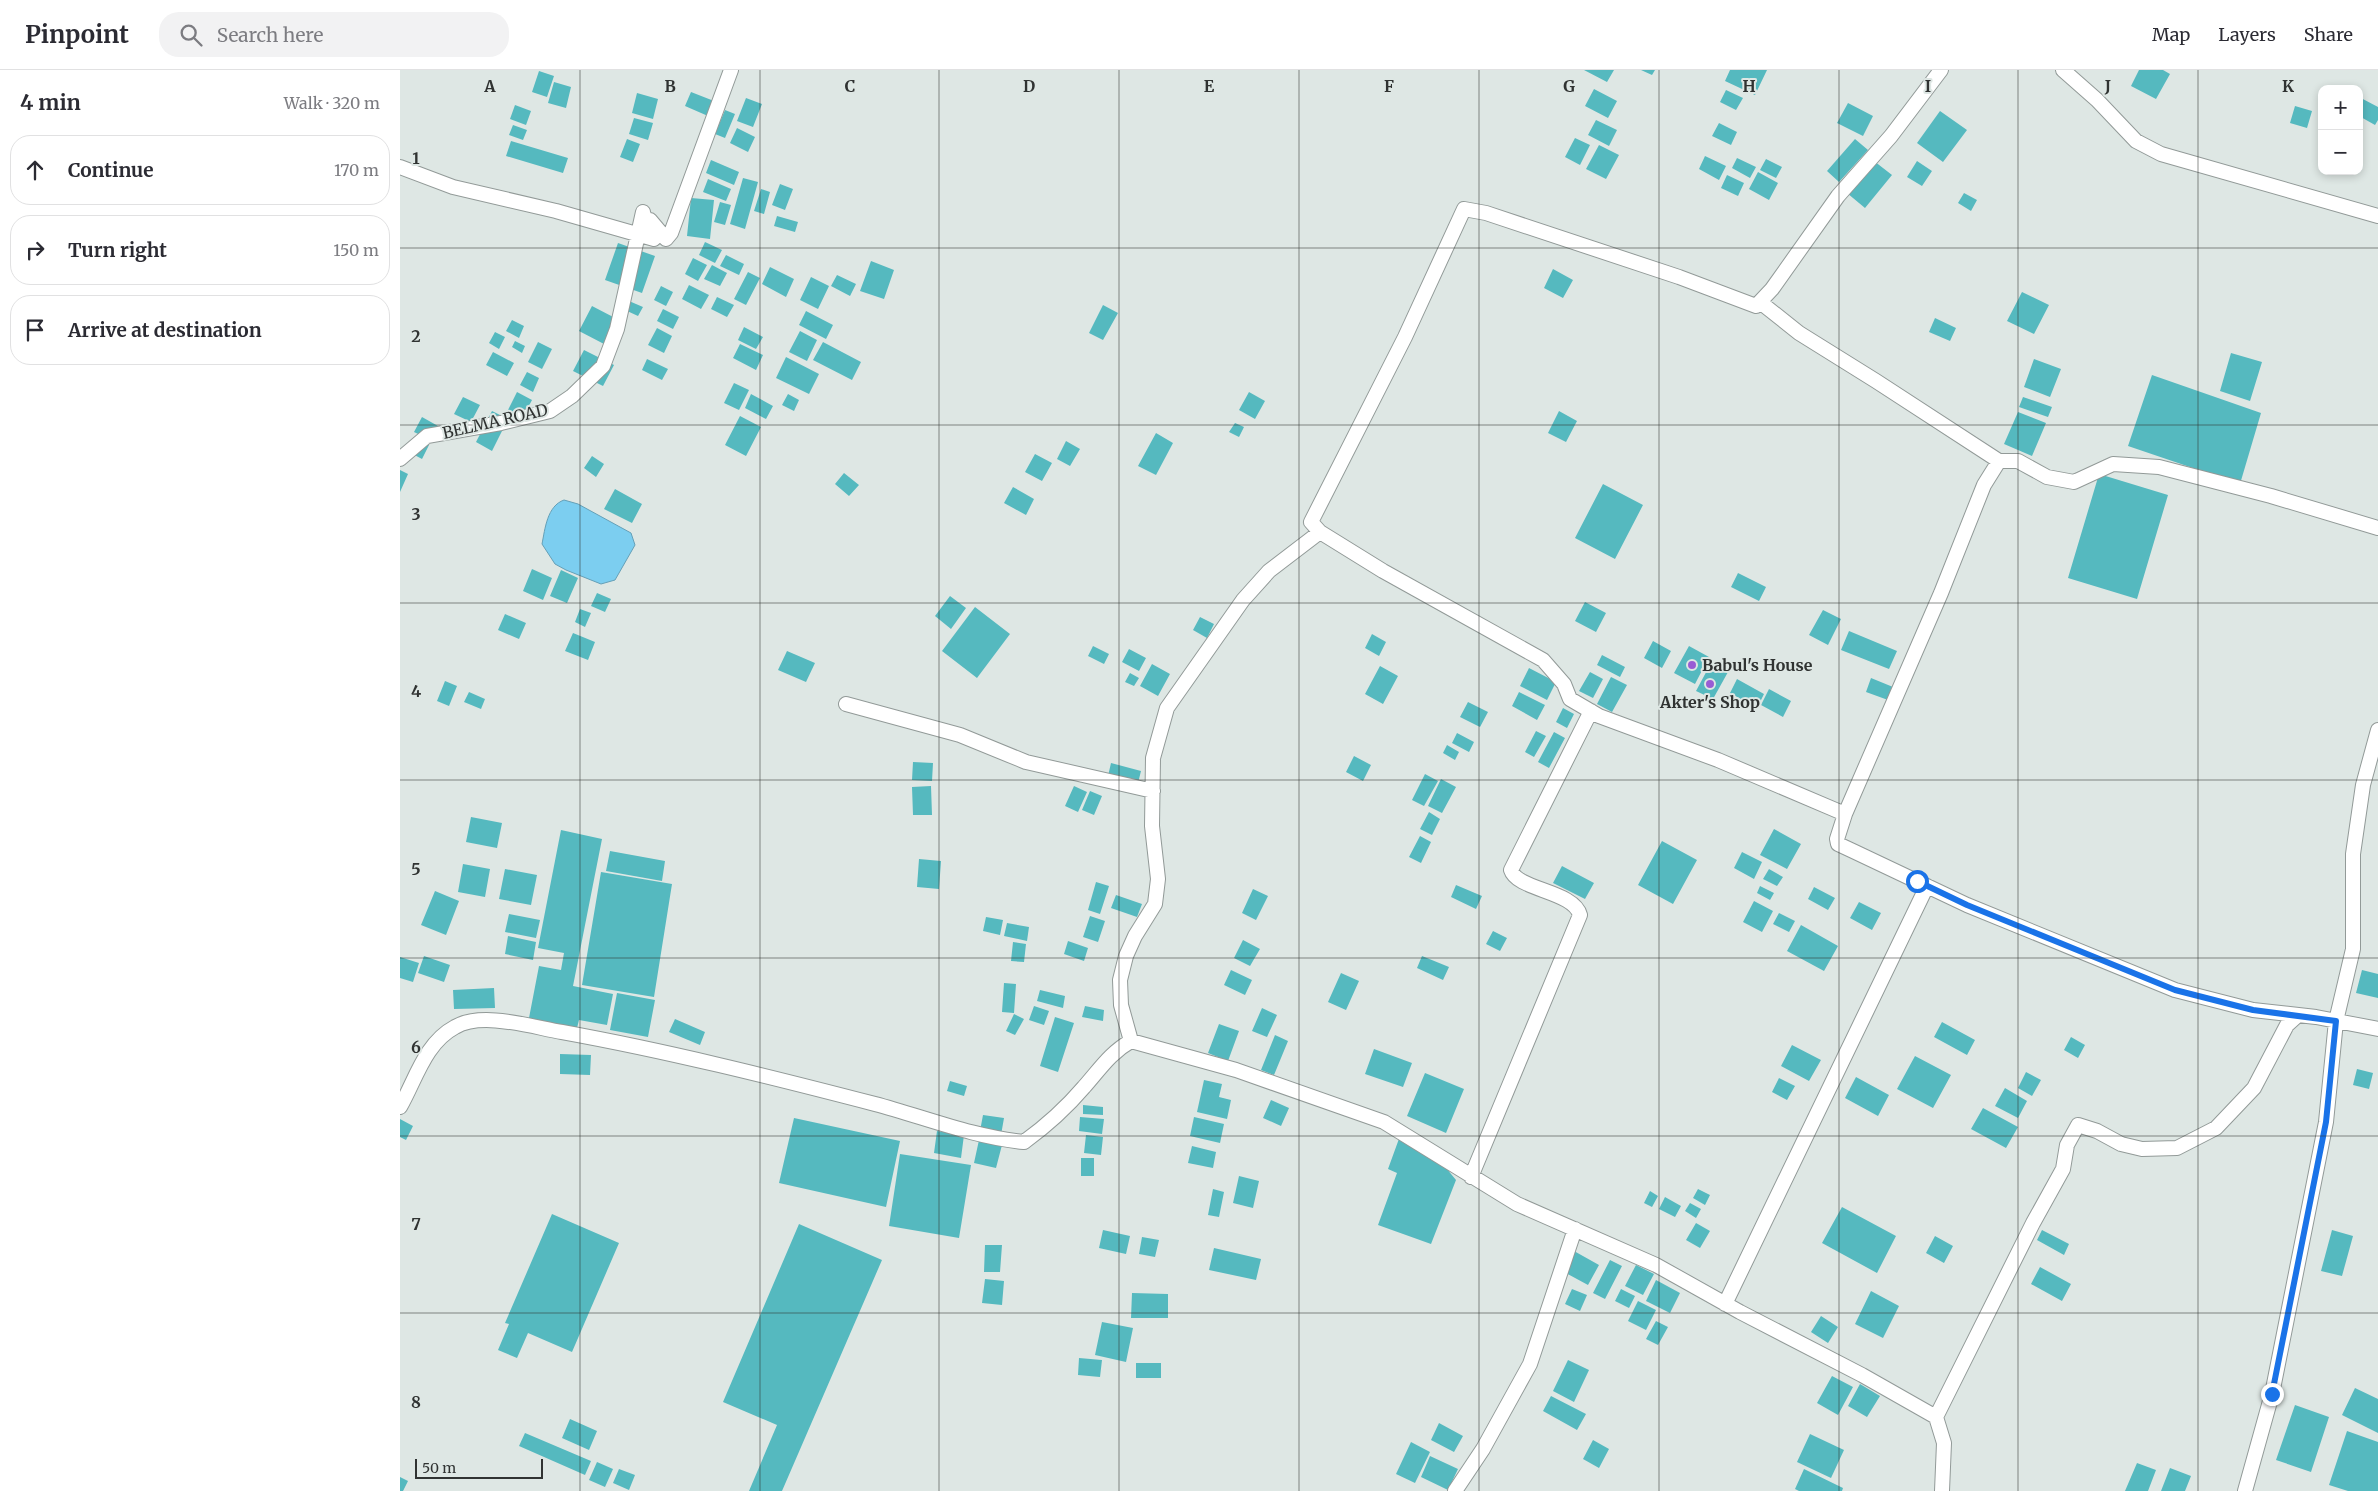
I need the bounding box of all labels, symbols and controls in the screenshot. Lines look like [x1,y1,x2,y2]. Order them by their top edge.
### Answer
search box [159,12,509,57]
text: Pinpoint [25,19,129,50]
icon: search [177,21,205,49]
text: Search here [217,23,323,47]
text: Map [2152,23,2190,46]
text: Layers [2218,23,2276,46]
text: Share [2304,23,2353,46]
text: A [483,76,496,96]
text: B [664,76,676,96]
text: C [845,76,855,96]
text: D [1023,76,1035,96]
text: E [1204,76,1215,96]
text: F [1384,76,1394,96]
text: G [1563,76,1575,96]
text: H [1742,76,1756,96]
text: I [1925,76,1931,96]
text: J [2104,76,2111,96]
text: K [2282,76,2294,96]
map controls [2318,85,2363,175]
button: + [2318,85,2363,130]
text: 4 min [20,89,81,116]
text: Walk · 320 m [284,93,380,113]
button: − [2318,130,2363,175]
text: 1 [412,148,420,168]
icon: ahead [21,156,49,184]
text: Continue [68,158,154,182]
text: 170 m [334,160,379,180]
icon: right [21,236,49,264]
text: Turn right [68,238,167,262]
text: 150 m [333,240,379,260]
icon: arrive [21,316,49,344]
text: Arrive at destination [68,318,262,342]
text: 2 [411,326,421,346]
street label: BELMA ROAD [440,399,550,443]
text: 3 [411,504,421,524]
place label: Babul's House [1702,655,1813,675]
marker: Babul's House [1686,659,1698,671]
marker: Akter's Shop [1704,678,1716,690]
text: 4 [411,681,421,701]
place label: Akter's Shop [1659,692,1760,712]
text: 5 [411,859,421,879]
route start [1906,870,1929,893]
text: 6 [411,1037,421,1057]
text: 7 [411,1214,421,1234]
route end [2261,1383,2284,1406]
text: 8 [411,1392,421,1412]
scale bar [415,1456,542,1479]
text: 50 m [422,1459,456,1477]

